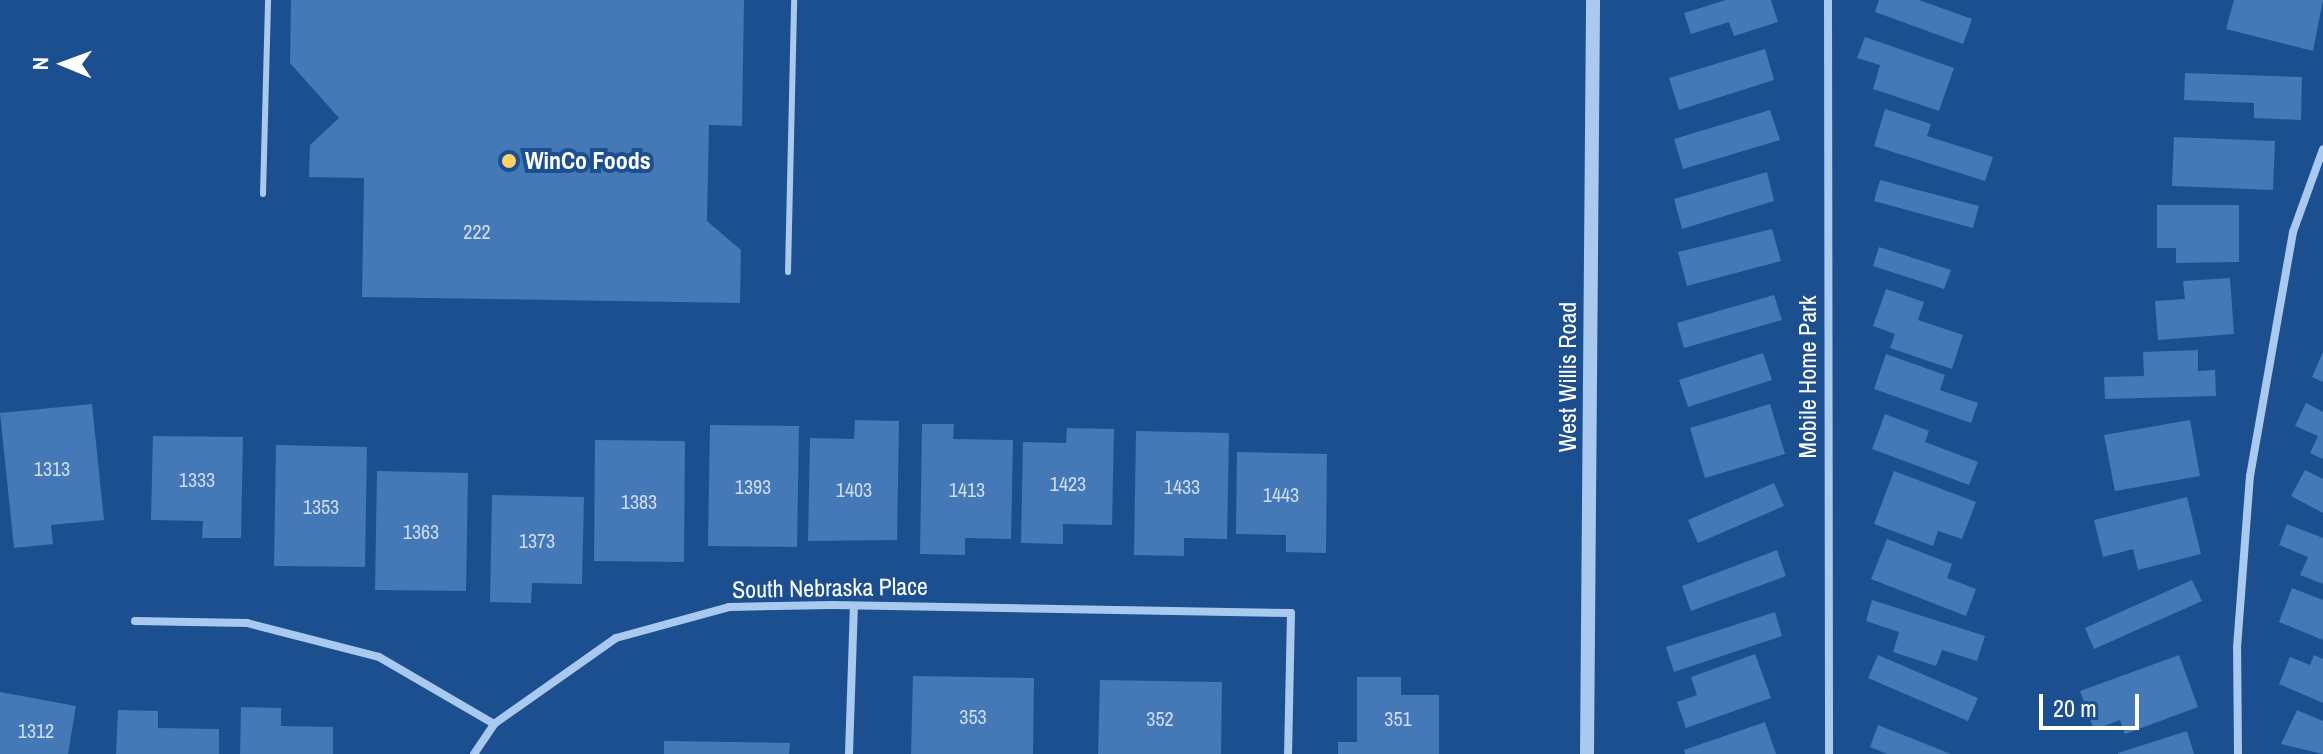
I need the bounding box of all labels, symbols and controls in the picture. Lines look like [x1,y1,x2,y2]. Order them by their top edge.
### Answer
north arrow [24,24,104,104]
text: N [25,57,55,70]
place label: WinCo Foods [525,147,651,175]
marker: WinCo Foods [500,152,518,170]
house number: 222 [463,219,491,243]
street label: Mobile Home Park [1794,296,1822,458]
street label: West Willis Road [1554,302,1582,452]
house number: 1313 [34,456,70,480]
house number: 1333 [179,467,215,491]
house number: 1423 [1050,471,1086,495]
house number: 1393 [735,474,771,498]
house number: 1433 [1164,474,1200,498]
house number: 1403 [836,477,872,501]
house number: 1413 [949,477,985,501]
house number: 1443 [1263,482,1299,506]
house number: 1383 [621,489,657,513]
house number: 1353 [303,494,339,518]
house number: 1363 [403,519,439,543]
house number: 1373 [519,528,555,552]
street label: South Nebraska Place [732,572,928,604]
scale bar [2043,678,2143,728]
text: 20 m [2053,692,2097,724]
house number: 353 [959,704,987,728]
house number: 352 [1146,706,1174,730]
house number: 351 [1384,706,1412,730]
house number: 1312 [18,718,54,742]

